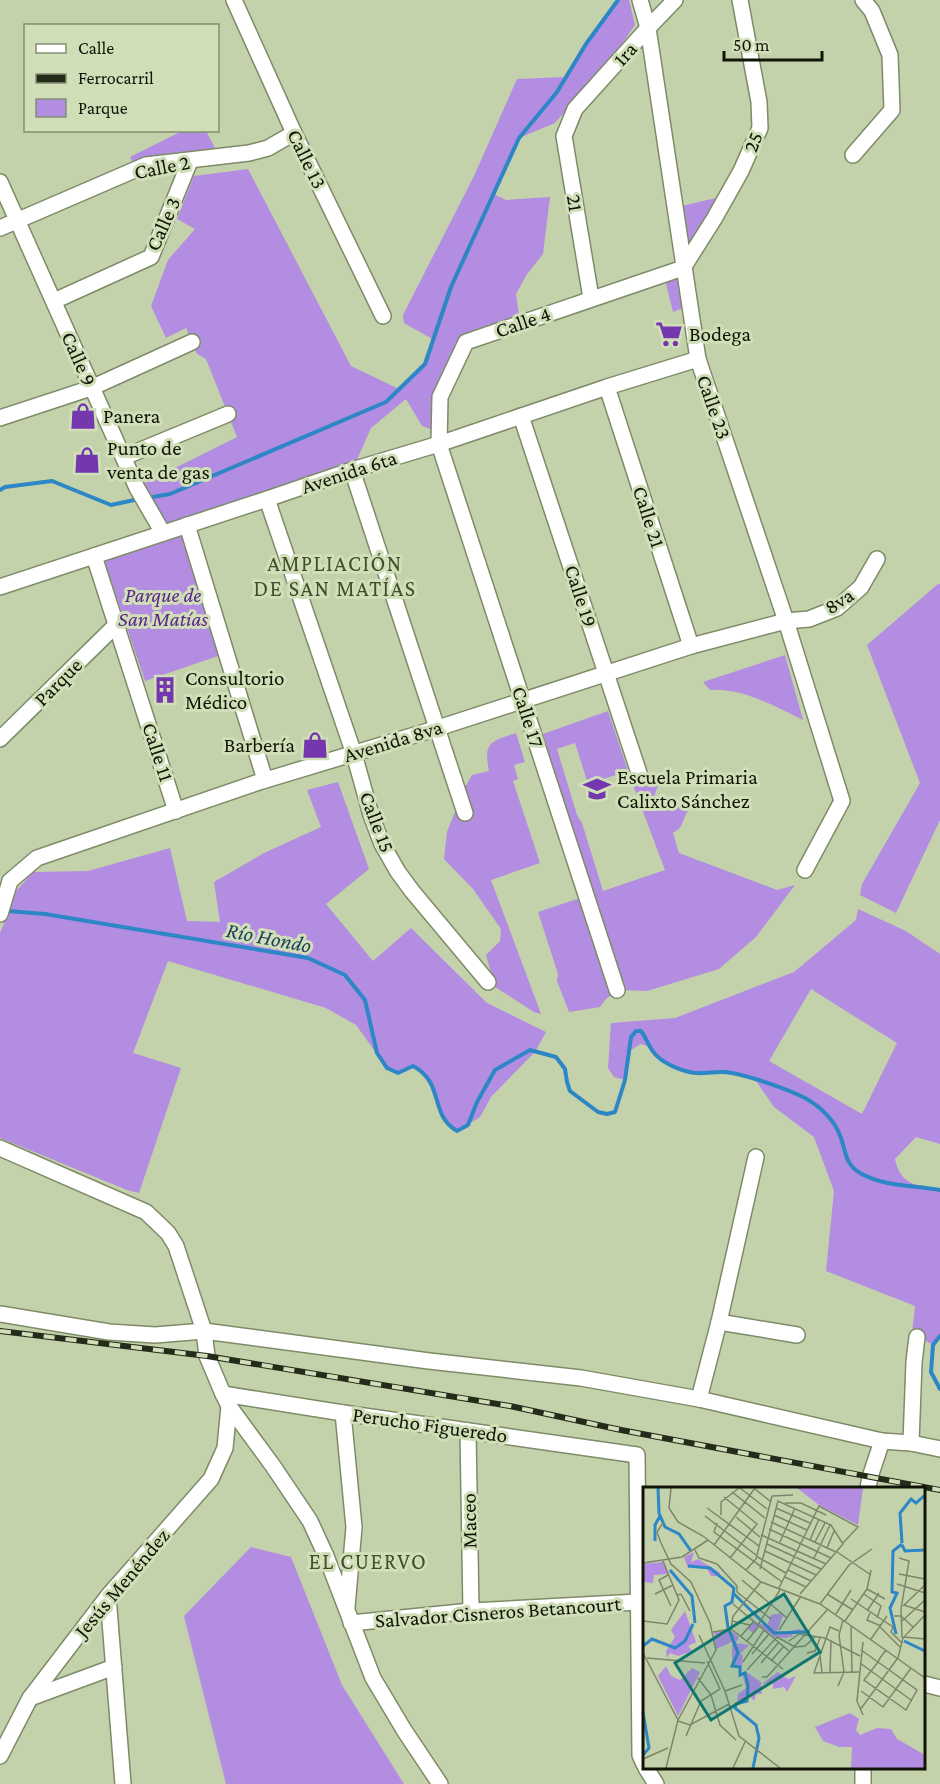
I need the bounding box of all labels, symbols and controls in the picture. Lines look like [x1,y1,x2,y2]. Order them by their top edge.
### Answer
legend [24,24,219,132]
scale bar [724,24,822,62]
text: 50 m [733,35,770,55]
street label: 1ra [608,37,642,71]
text: Calle [78,38,114,58]
text: Ferrocarril [78,68,154,88]
text: Parque [78,98,128,118]
street label: Calle 13 [282,125,332,193]
street label: 25 [738,128,768,156]
street label: Calle 2 [132,150,192,184]
street label: Calle 3 [141,193,185,255]
street label: 21 [562,193,588,213]
street label: Calle 4 [492,301,554,343]
supermarket icon: Bodega [654,319,684,349]
place label: Bodega [689,322,751,346]
street label: Calle 9 [56,328,102,390]
street label: Calle 23 [692,372,736,442]
shop icon: Panera [68,401,98,431]
place label: Panera [103,404,161,428]
place label: Punto de venta de gas [106,436,210,484]
shop icon: Punto de venta de gas [72,445,102,475]
street label: Avenida 6ta [298,445,400,499]
street label: Calle 21 [628,483,670,551]
district label: AMPLIACIÓN DE SAN MATÍAS [254,551,416,601]
street label: Calle 19 [560,562,602,630]
park label: Parque de San Matías [118,583,208,631]
street label: 8va [820,583,858,619]
street label: Parque [29,653,87,711]
place label: Consultorio Médico [185,666,284,714]
building icon: Consultorio Médico [150,675,180,705]
street label: Calle 17 [507,683,549,751]
street label: Avenida 8va [341,715,446,767]
street label: Calle 11 [137,720,179,784]
shop icon: Barbería [300,730,330,760]
place label: Barbería [224,733,295,757]
place label: Escuela Primaria Calixto Sánchez [617,765,758,813]
school or university icon: Escuela Primaria Calixto Sánchez [582,774,612,804]
street label: Calle 15 [354,788,400,856]
water label: Río Hondo [224,917,314,958]
street label: Perucho Figueredo [351,1402,509,1448]
inset map [643,1487,925,1769]
street label: Maceo [457,1493,481,1549]
street label: Jesús Menéndez [68,1524,175,1644]
district label: EL CUERVO [309,1549,427,1574]
street label: Salvador Cisneros Betancourt [374,1591,623,1633]

